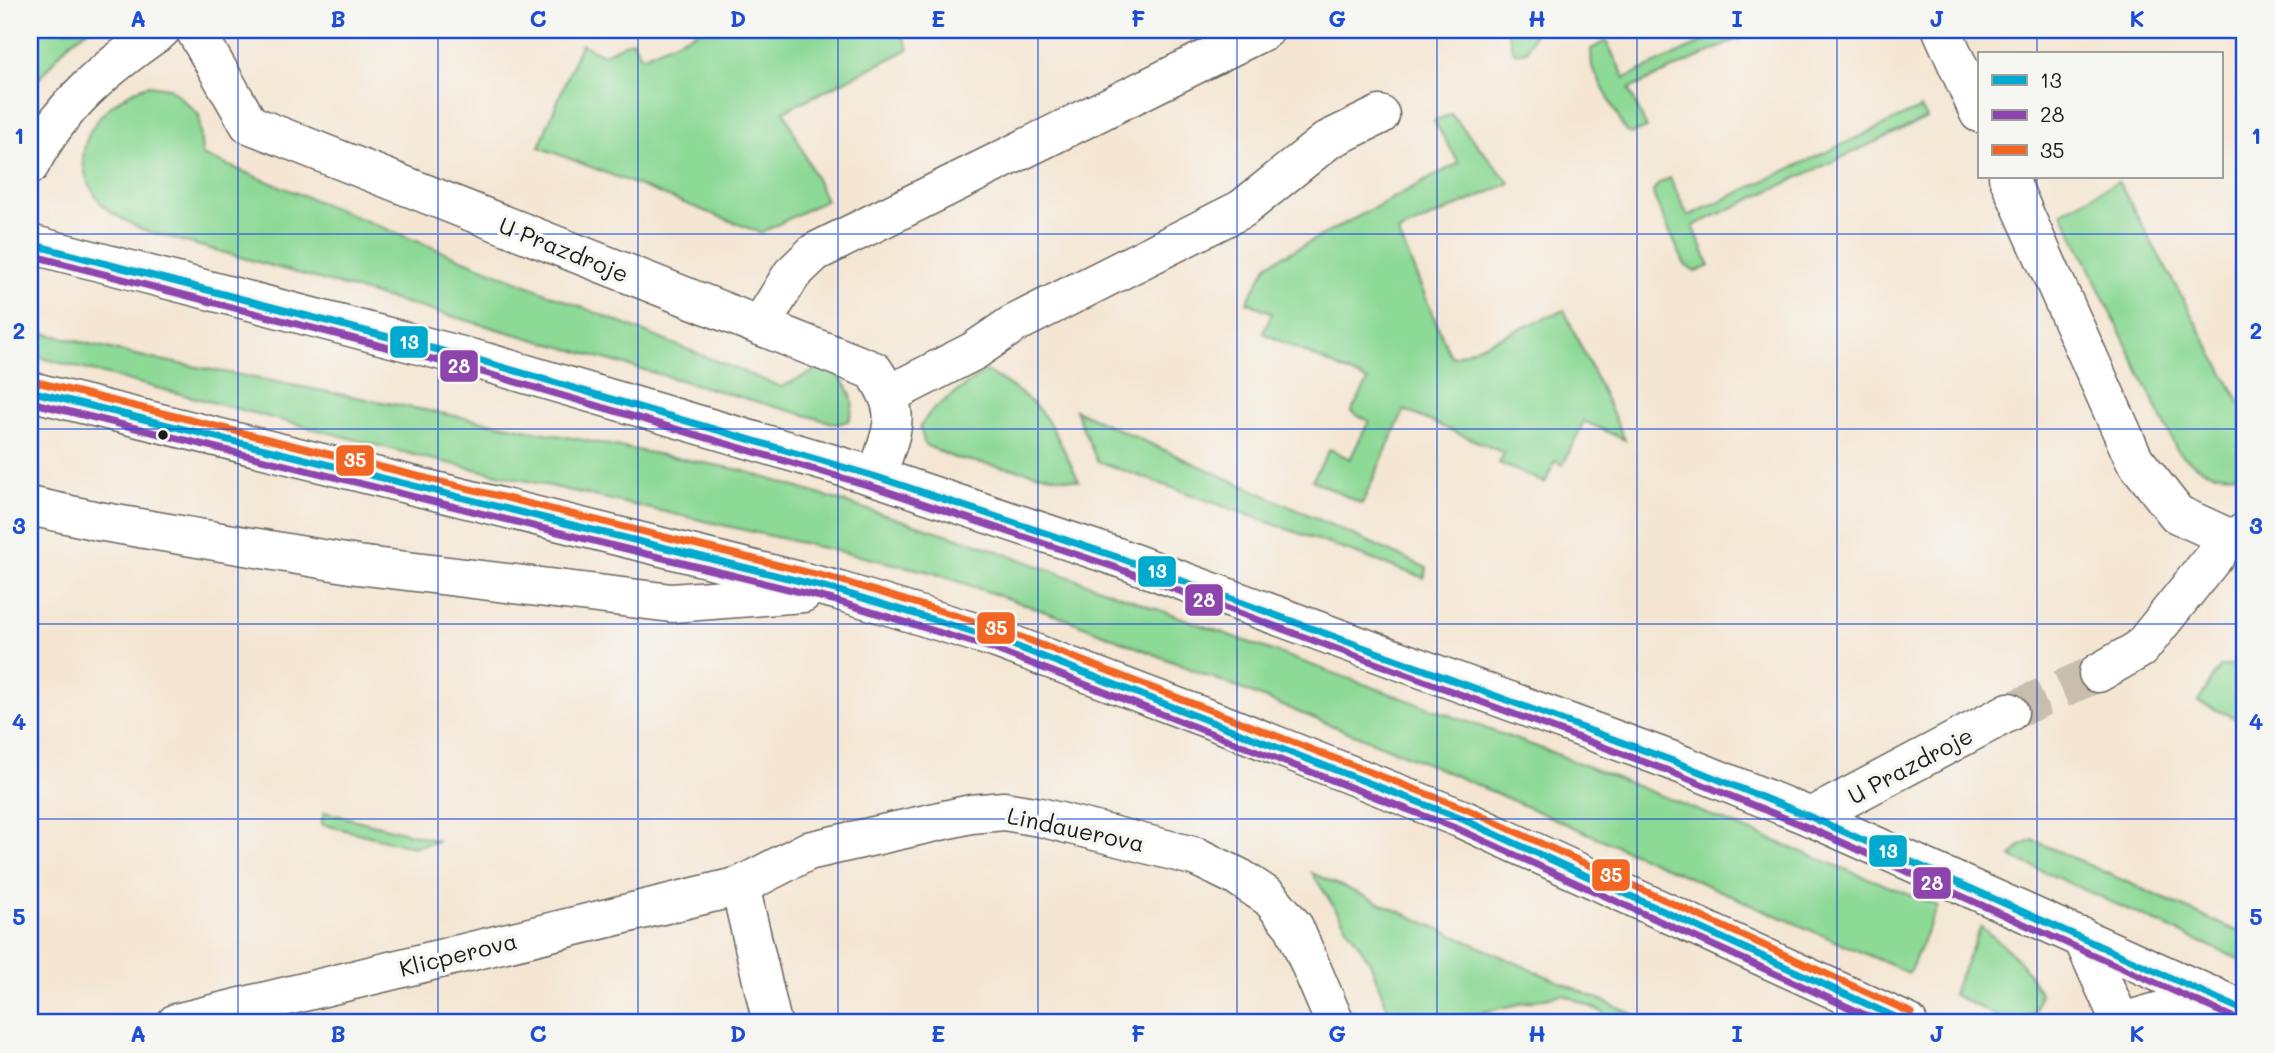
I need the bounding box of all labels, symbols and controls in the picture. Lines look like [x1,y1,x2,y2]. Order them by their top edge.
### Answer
text: A [130,3,146,33]
text: B [330,3,346,33]
text: C [529,3,547,33]
text: D [730,3,746,33]
text: E [931,3,945,33]
text: F [1131,3,1145,33]
text: G [1328,3,1346,33]
text: H [1528,3,1546,33]
text: I [1731,3,1743,33]
text: J [1929,3,1945,33]
text: K [2129,3,2145,33]
legend [1978,52,2222,178]
text: 13 [2040,66,2062,93]
text: 28 [2040,100,2064,127]
text: 1 [14,120,24,150]
text: 1 [2251,120,2261,150]
text: 35 [2040,136,2065,163]
street label: U Prazdroje [495,209,633,289]
text: 2 [13,315,25,345]
text: 2 [2250,315,2262,345]
line badge: 13 [389,325,429,359]
text: 13 [399,329,419,354]
line badge: 28 [439,349,479,383]
text: 28 [448,353,470,378]
unlabelled marker [156,428,170,442]
line badge: 35 [335,444,375,477]
text: 35 [344,447,366,472]
text: 3 [12,510,26,540]
text: 3 [2249,510,2263,540]
line badge: 13 [1137,555,1177,588]
text: 13 [1147,558,1167,583]
line badge: 28 [1184,583,1224,617]
text: 28 [1193,587,1215,612]
line badge: 35 [976,611,1016,645]
text: 35 [985,615,1007,640]
text: 4 [12,706,26,736]
text: 4 [2249,706,2263,736]
street label: U Prazdroje [1842,720,1978,810]
street label: Lindauerova [1005,800,1147,858]
line badge: 13 [1868,834,1908,868]
text: 13 [1878,838,1898,863]
line badge: 35 [1591,858,1631,892]
text: 35 [1600,862,1622,887]
line badge: 28 [1912,866,1952,900]
text: 28 [1921,870,1943,895]
text: 5 [12,901,26,931]
text: 5 [2249,901,2263,931]
street label: Klicperova [396,925,520,983]
text: A [130,1018,146,1048]
text: B [330,1018,346,1048]
text: C [529,1018,547,1048]
text: D [730,1018,746,1048]
text: E [931,1018,945,1048]
text: F [1131,1018,1145,1048]
text: G [1328,1018,1346,1048]
text: H [1528,1018,1546,1048]
text: I [1731,1018,1743,1048]
text: J [1929,1018,1945,1048]
text: K [2129,1018,2145,1048]

